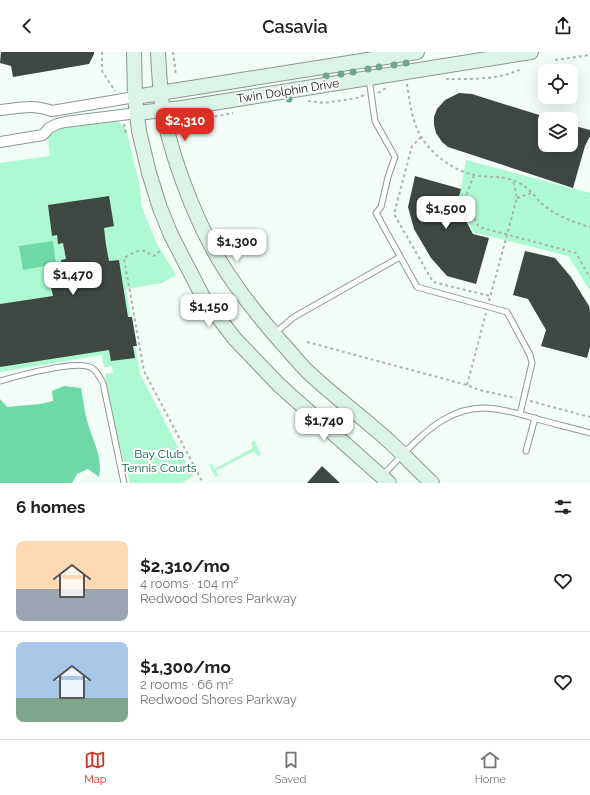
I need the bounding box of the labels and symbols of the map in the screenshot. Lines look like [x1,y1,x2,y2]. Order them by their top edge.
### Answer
street label: Twin Dolphin Drive [236,76,340,106]
pin: $2,310 [152,108,218,142]
pin: $1,500 [413,196,479,230]
pin: $1,300 [204,229,270,263]
pin: $1,470 [40,262,106,296]
pin: $1,150 [176,294,242,328]
pin: $1,740 [291,408,357,442]
park label: Bay Club Tennis Courts [121,447,197,475]

